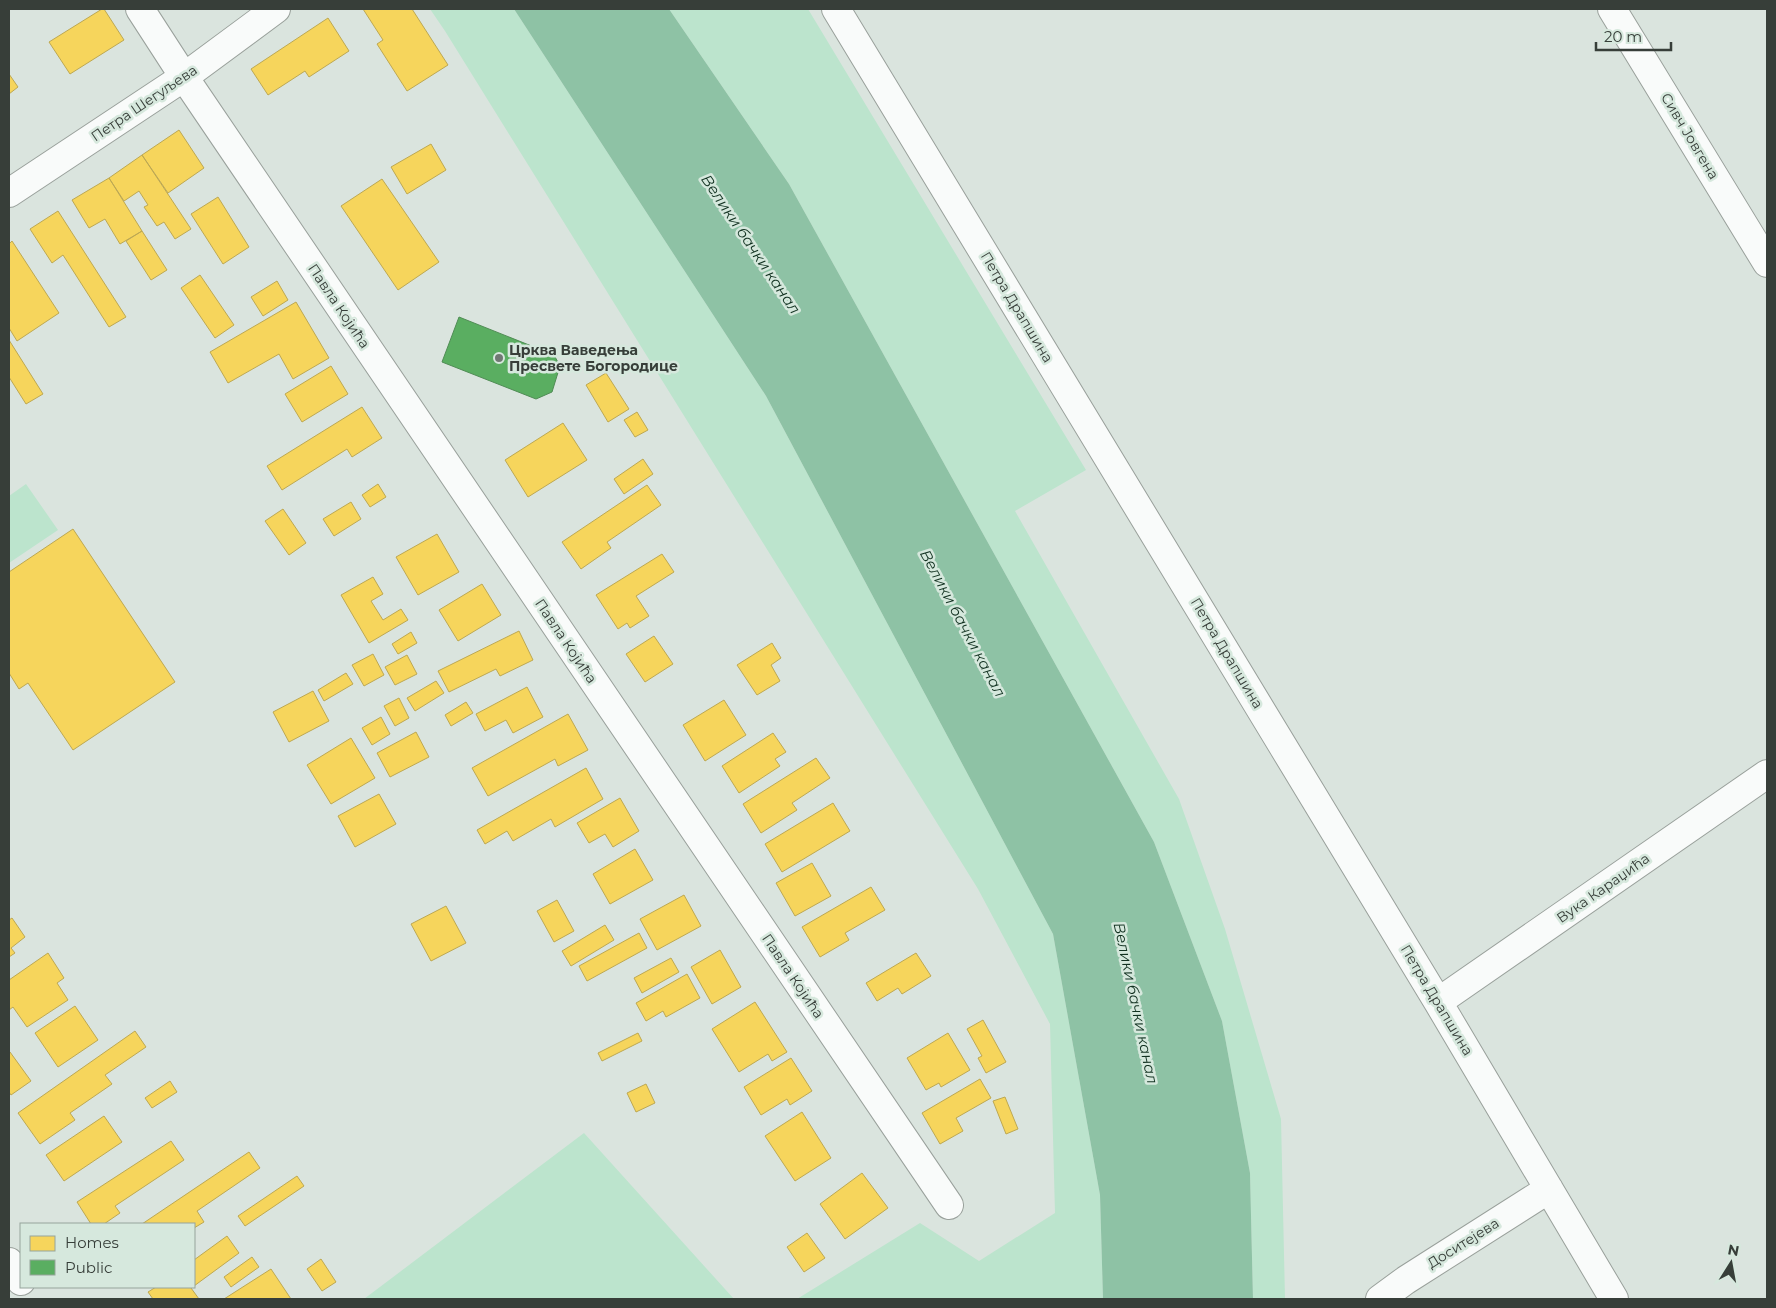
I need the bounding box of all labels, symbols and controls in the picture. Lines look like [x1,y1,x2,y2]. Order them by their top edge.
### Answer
scale bar [1596,20,1671,52]
text: 20 m [1604,27,1642,46]
street label: Петра Шегуљева [87,61,201,145]
street label: Сивч Јовгена [1657,90,1723,182]
water label: Велики бачки канал [697,171,805,317]
street label: Петра Драпшина [977,248,1057,366]
street label: Павла Којића [304,260,374,352]
place label: Црква Ваведења Пресвете Богородице [509,341,678,375]
marker: Црква Ваведења Пресвете Богородице [493,352,505,364]
water label: Велики бачки канал [916,546,1010,700]
street label: Петра Драпшина [1187,594,1267,712]
street label: Павла Којића [531,595,601,687]
street label: Вука Караџића [1553,849,1653,927]
water label: Велики бачки канал [1110,921,1162,1085]
street label: Павла Којића [758,930,828,1022]
street label: Петра Драпшина [1397,941,1477,1059]
street label: Доситејева [1424,1214,1502,1272]
legend [20,1223,195,1288]
text: Homes [65,1233,119,1252]
north arrow [1706,1238,1756,1288]
text: N [1726,1240,1741,1260]
text: Public [65,1258,113,1277]

